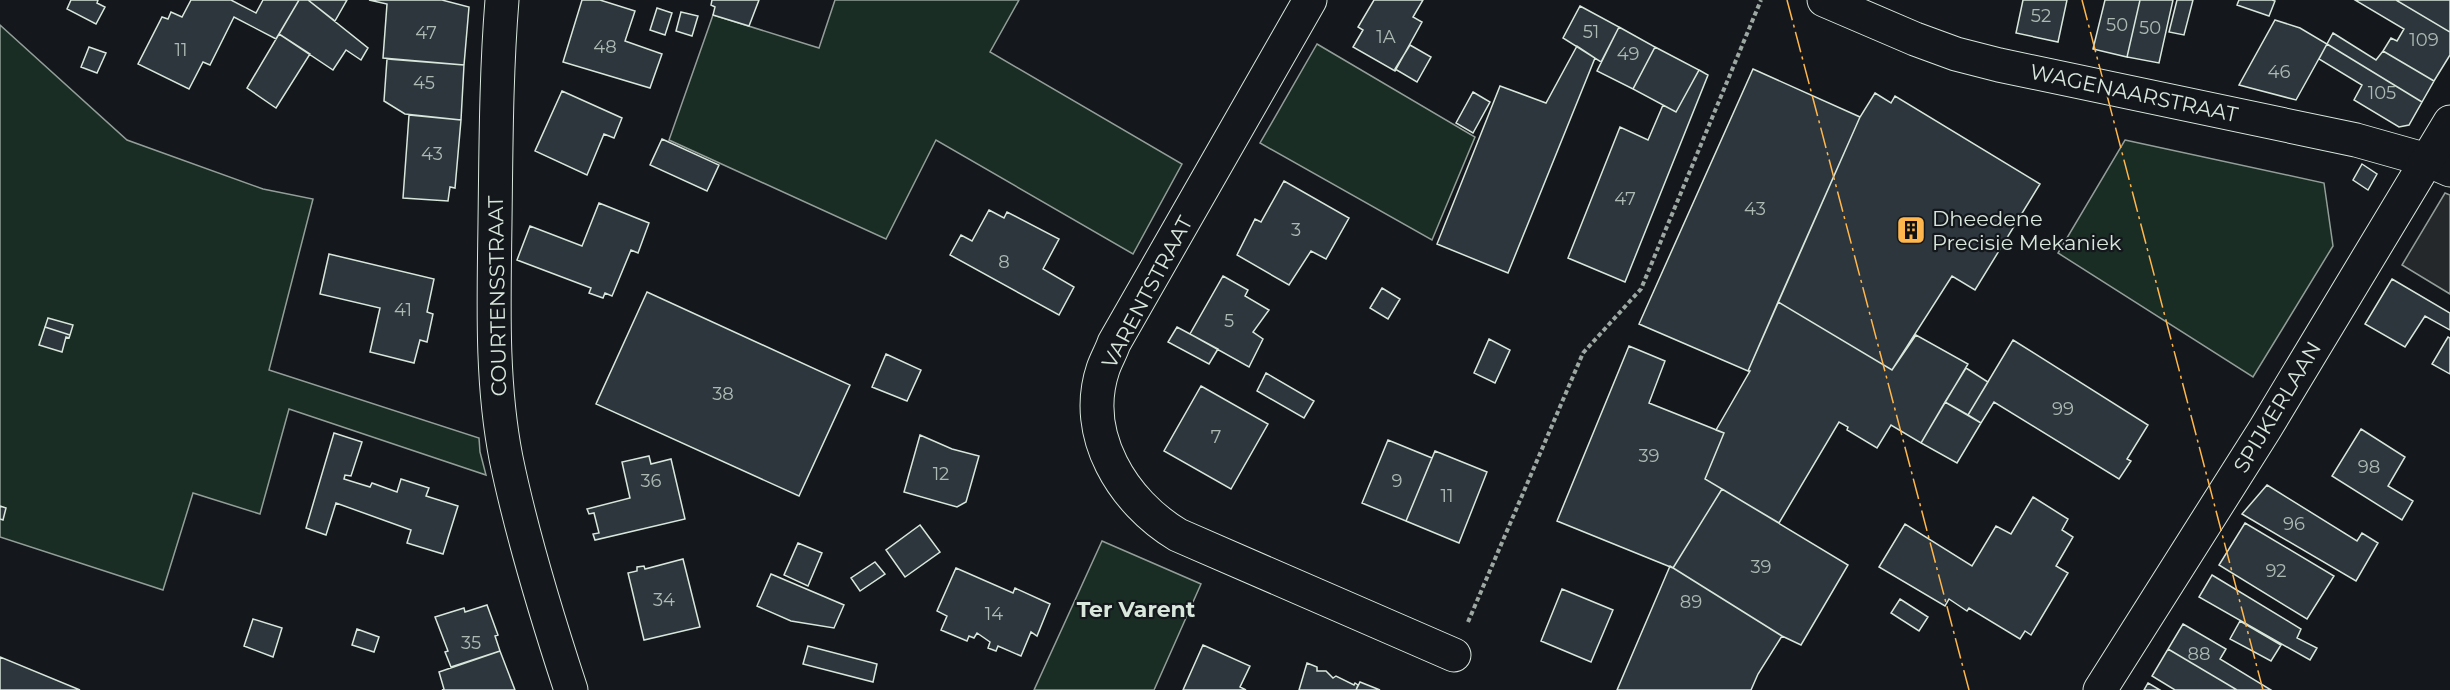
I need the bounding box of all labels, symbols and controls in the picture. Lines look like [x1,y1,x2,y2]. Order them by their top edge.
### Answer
house number: 52 [2031,5,2051,27]
house number: 50 [2106,14,2128,36]
house number: 50 [2139,17,2161,39]
house number: 51 [1583,21,1599,43]
house number: 47 [415,22,437,44]
house number: 1A [1376,26,1396,48]
house number: 109 [2409,29,2439,51]
house number: 48 [593,36,617,58]
house number: 11 [175,39,188,61]
house number: 49 [1617,43,1639,65]
street label: WAGENAARSTRAAT [2028,59,2240,127]
house number: 46 [2268,61,2290,83]
house number: 45 [413,72,435,94]
house number: 105 [2368,82,2396,104]
house number: 43 [421,143,443,165]
house number: 47 [1614,188,1636,210]
street label: COURTENSSTRAAT [483,195,511,397]
house number: 43 [1744,198,1766,220]
place label: Dheedene Precisie Mekaniek [1932,206,2122,255]
street label: VARENTSTRAAT [1096,212,1198,372]
building icon: Dheedene Precisie Mekaniek [1895,214,1927,246]
house number: 3 [1291,219,1301,241]
house number: 8 [998,251,1010,273]
house number: 41 [394,299,412,321]
house number: 5 [1224,310,1234,332]
street label: SPIJKERLAAN [2228,337,2326,477]
house number: 38 [712,383,734,405]
house number: 99 [2052,398,2074,420]
house number: 7 [1211,426,1221,448]
house number: 39 [1638,445,1660,467]
house number: 98 [2358,456,2380,478]
house number: 12 [933,463,949,485]
house number: 36 [640,470,662,492]
house number: 9 [1392,470,1403,492]
house number: 11 [1441,485,1454,507]
house number: 96 [2283,513,2305,535]
house number: 39 [1750,556,1772,578]
house number: 92 [2265,560,2287,582]
house number: 34 [653,589,675,611]
house number: 89 [1680,591,1702,613]
district label: Ter Varent [1077,596,1196,623]
house number: 14 [985,603,1003,625]
house number: 35 [461,632,481,654]
house number: 88 [2188,643,2210,665]

